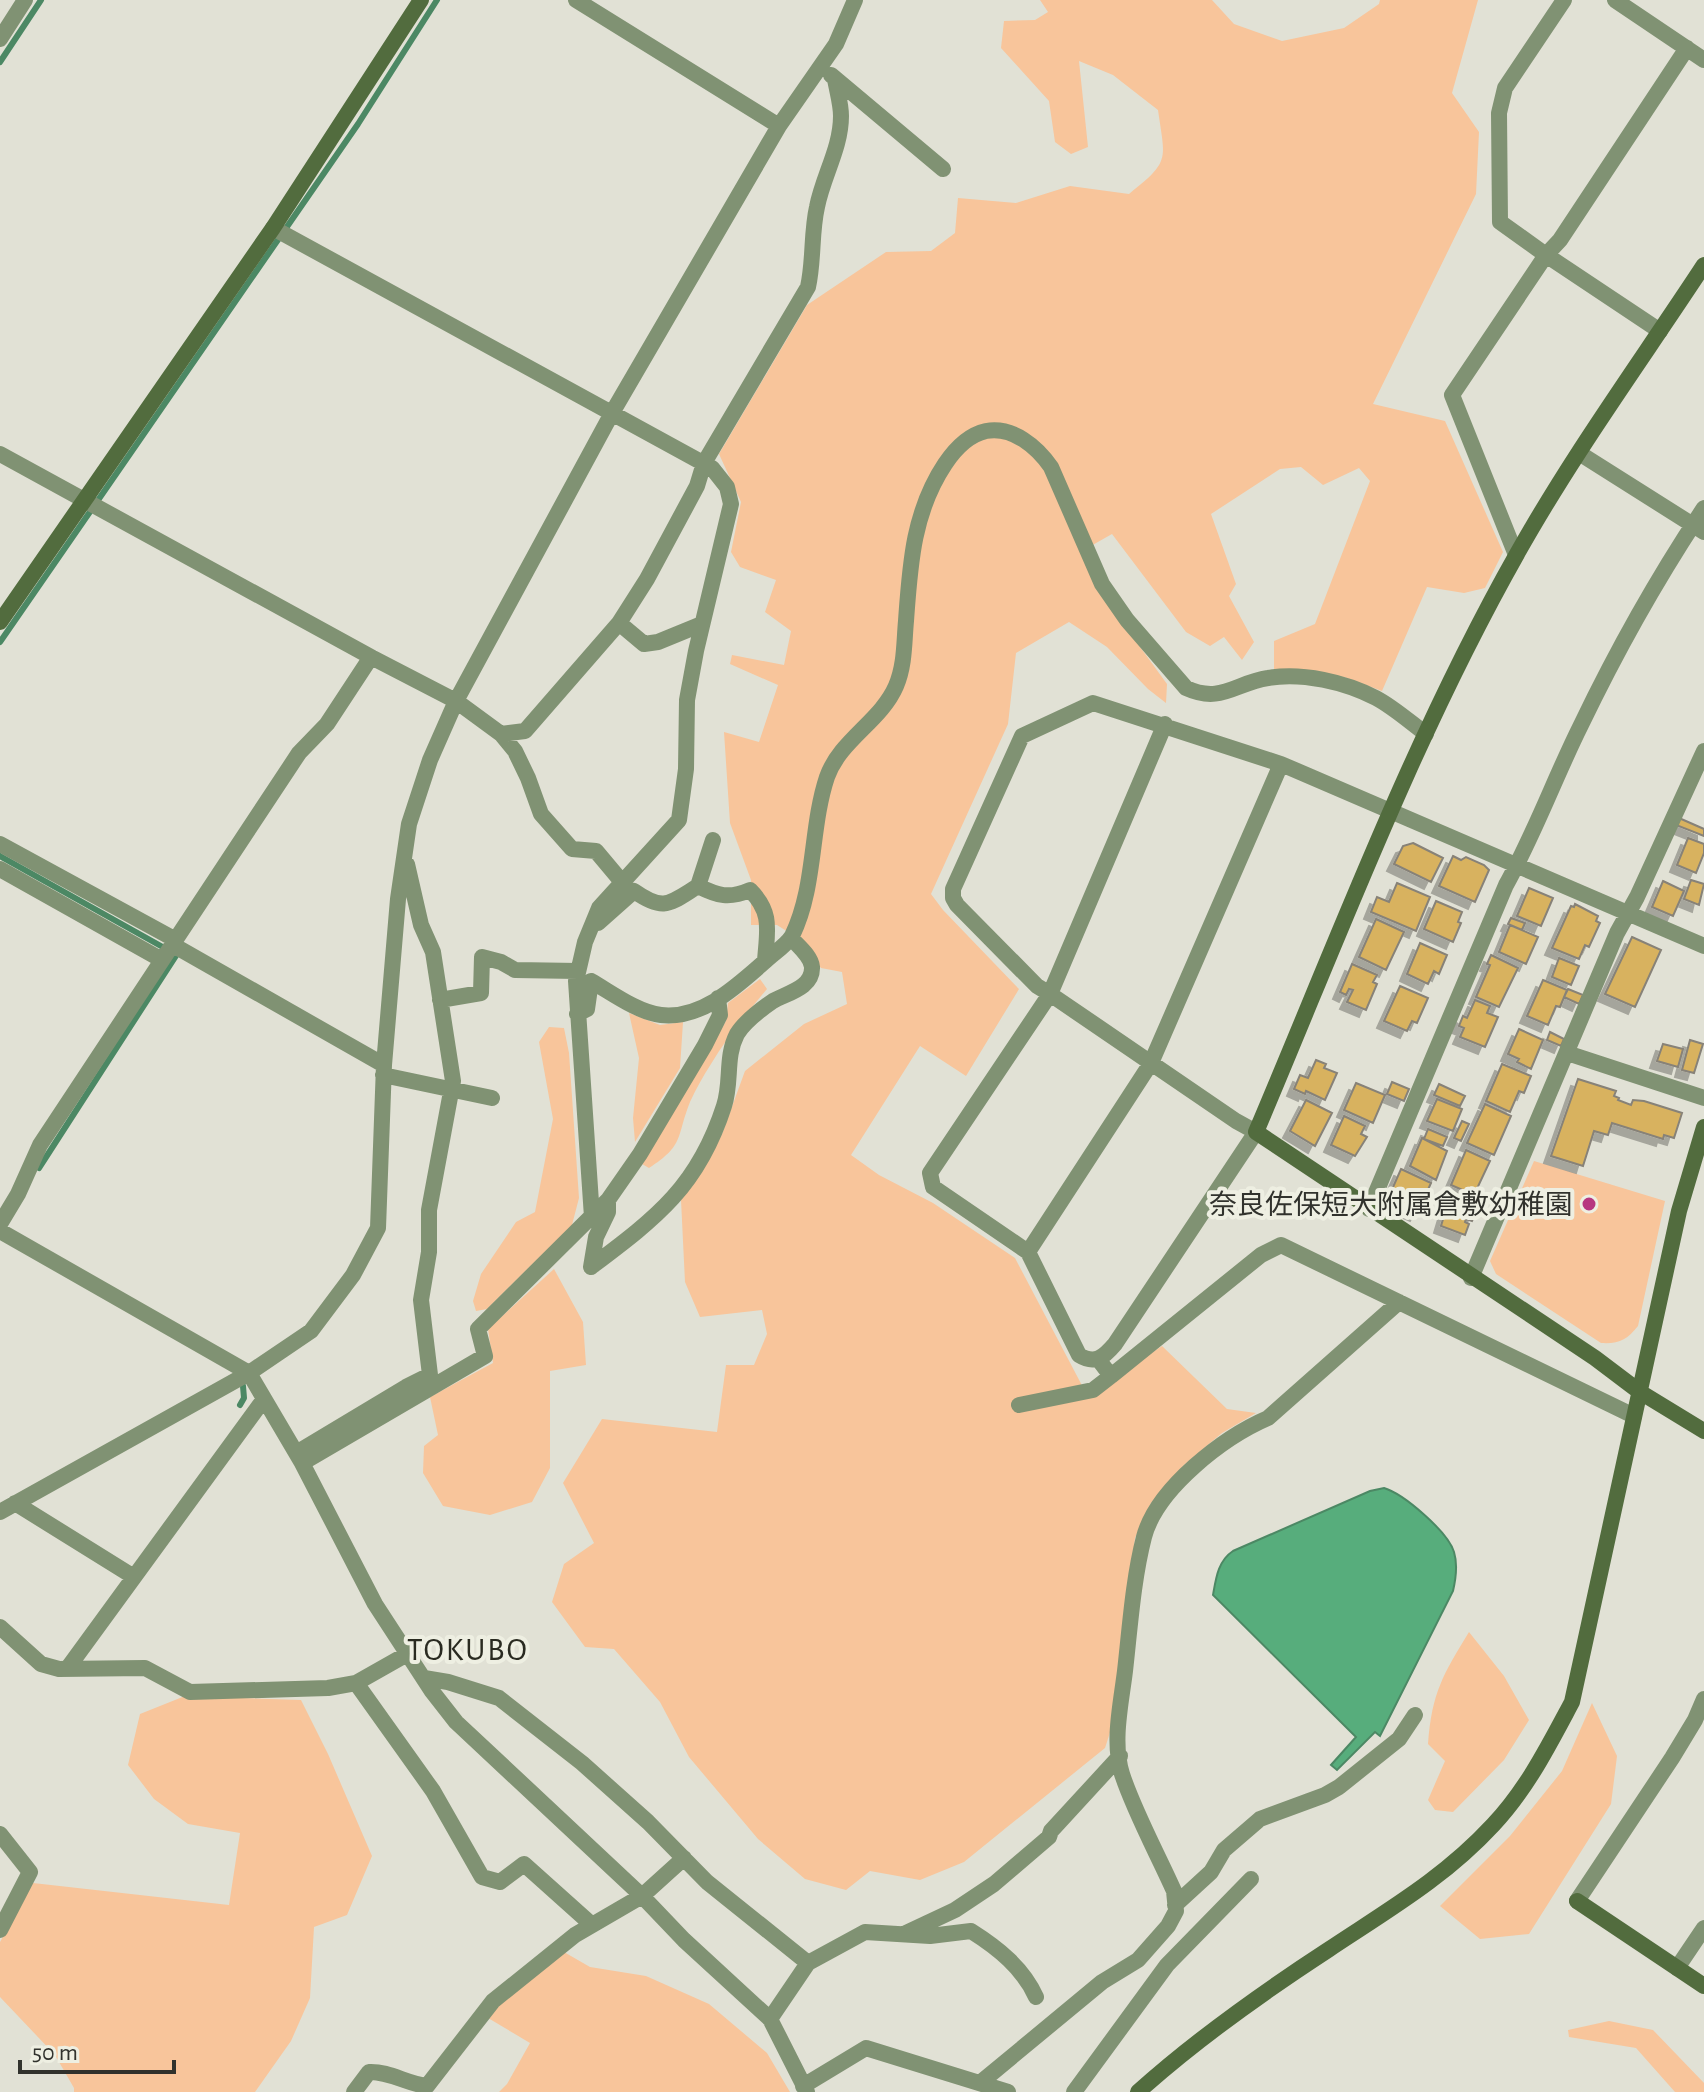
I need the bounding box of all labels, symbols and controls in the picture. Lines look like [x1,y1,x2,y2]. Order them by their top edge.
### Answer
place label: 奈良佐保短大附属倉敷幼稚園 [1209,1190,1573,1220]
marker: 奈良佐保短大附属倉敷幼稚園 [1580,1195,1598,1213]
district label: TOKUBO [407,1634,529,1666]
scale bar [20,2024,174,2074]
text: 50 m [32,2041,78,2065]

